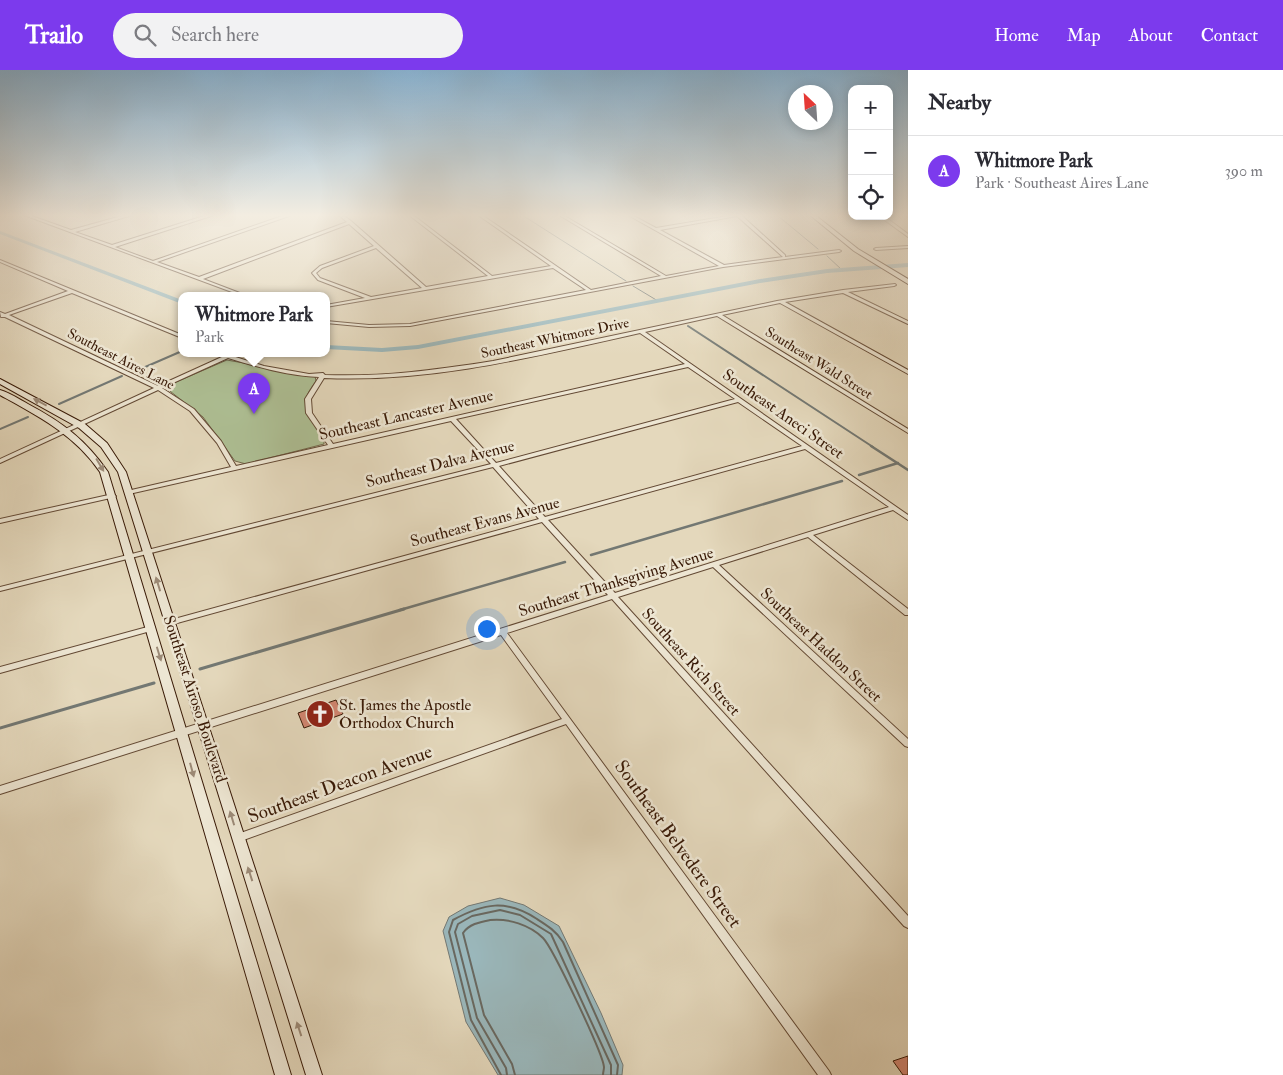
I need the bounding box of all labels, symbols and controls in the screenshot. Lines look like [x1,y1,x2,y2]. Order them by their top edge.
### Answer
search box [113,13,463,58]
text: Trailo [25,20,83,51]
icon: search [131,21,159,49]
text: Search here [171,23,259,47]
text: Home [994,24,1039,47]
text: Map [1067,24,1101,47]
text: About [1129,24,1173,47]
text: Contact [1201,24,1258,47]
north arrow [788,85,833,130]
map controls [848,85,893,220]
button: + [848,85,893,130]
text: Nearby [928,89,991,116]
button: − [848,130,893,175]
text: Whitmore Park [975,149,1093,173]
text: A [939,161,949,181]
text: 390 m [1225,161,1263,181]
text: Park · Southeast Aires Lane [975,173,1149,193]
button: locate [848,175,893,220]
popup [178,292,330,357]
text: Whitmore Park [195,303,313,327]
street label: Southeast Whitmore Drive [479,314,631,362]
street label: Southeast Wald Street [762,323,876,403]
street label: Southeast Aires Lane [65,325,177,393]
text: Park [195,327,224,347]
street label: Southeast Aneci Street [719,365,847,463]
pin: A [238,373,270,414]
street label: Southeast Lancaster Avenue [317,385,495,445]
one-way arrow [33,398,47,406]
street label: Southeast Dalva Avenue [364,436,517,492]
one-way arrow [96,459,105,472]
street label: Southeast Evans Avenue [408,492,562,552]
street label: Southeast Thanksgiving Avenue [516,543,716,621]
one-way arrow [153,577,161,592]
street label: Southeast Haddon Street [756,583,886,707]
street label: Southeast Rich Street [637,604,745,720]
street label: Southeast Airoso Boulevard [159,613,232,785]
your location [474,616,500,642]
one-way arrow [155,646,163,661]
place label: St. James the Apostle Orthodox Church [339,695,471,733]
church icon: St. James the Apostle Orthodox Church [305,699,335,729]
street label: Southeast Deacon Avenue [244,739,436,829]
street label: Southeast Belvedere Street [609,756,747,932]
one-way arrow [189,762,197,777]
one-way arrow [228,811,236,826]
one-way arrow [245,866,253,881]
one-way arrow [295,1021,303,1036]

